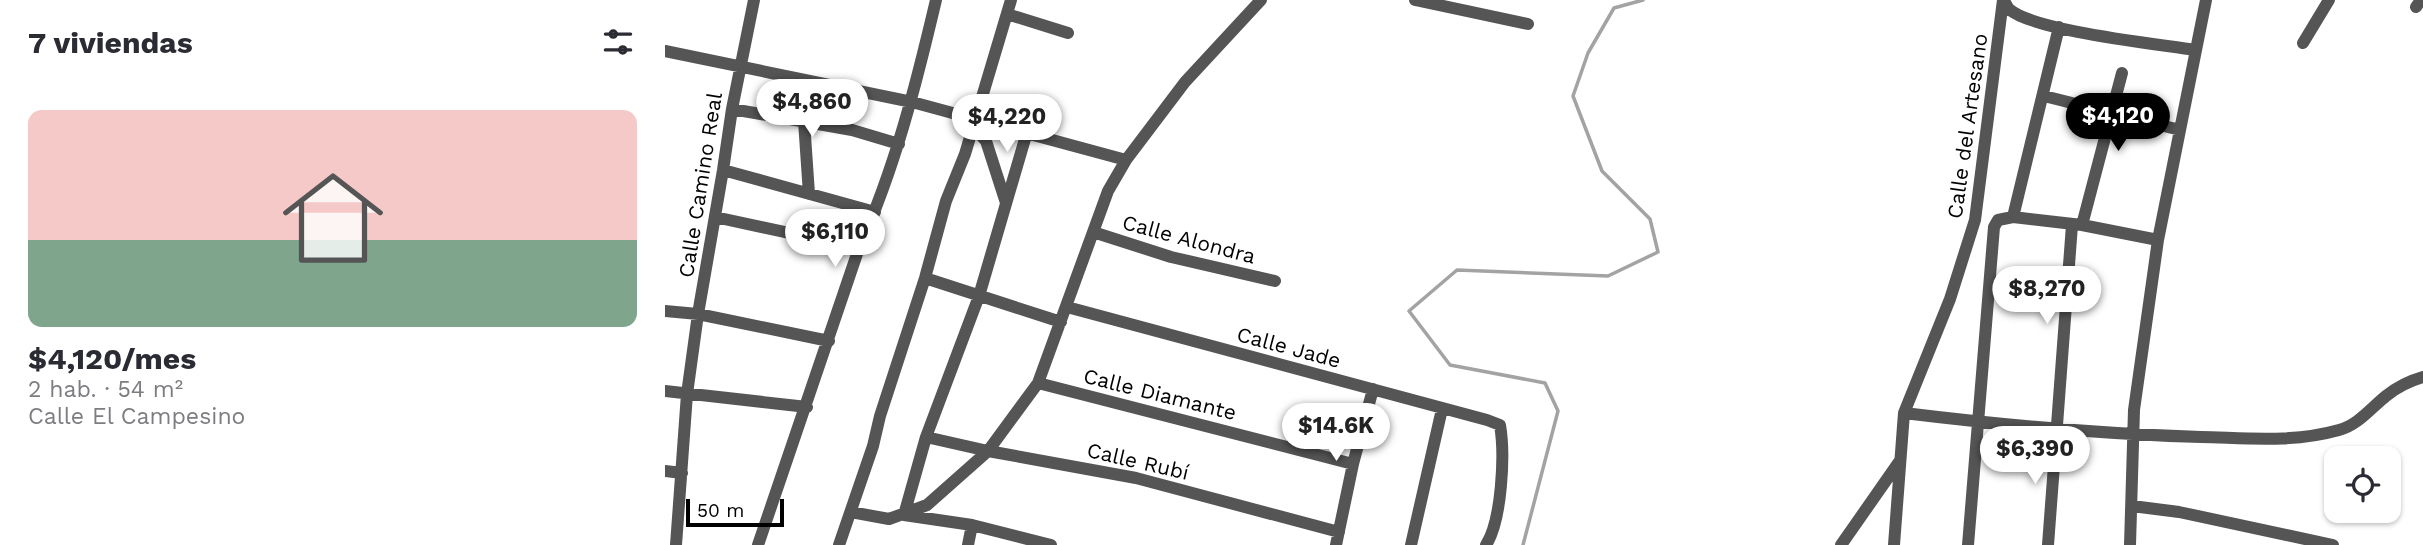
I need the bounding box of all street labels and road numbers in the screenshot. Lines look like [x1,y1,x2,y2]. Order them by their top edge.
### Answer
street label: Calle del Artesano [1942,32,1992,220]
street label: Calle Camino Real [673,90,727,279]
street label: Calle Alondra [1120,209,1258,269]
street label: Calle Jade [1234,321,1344,373]
street label: Calle Diamante [1081,363,1239,425]
street label: Calle Rubí [1085,437,1192,485]

